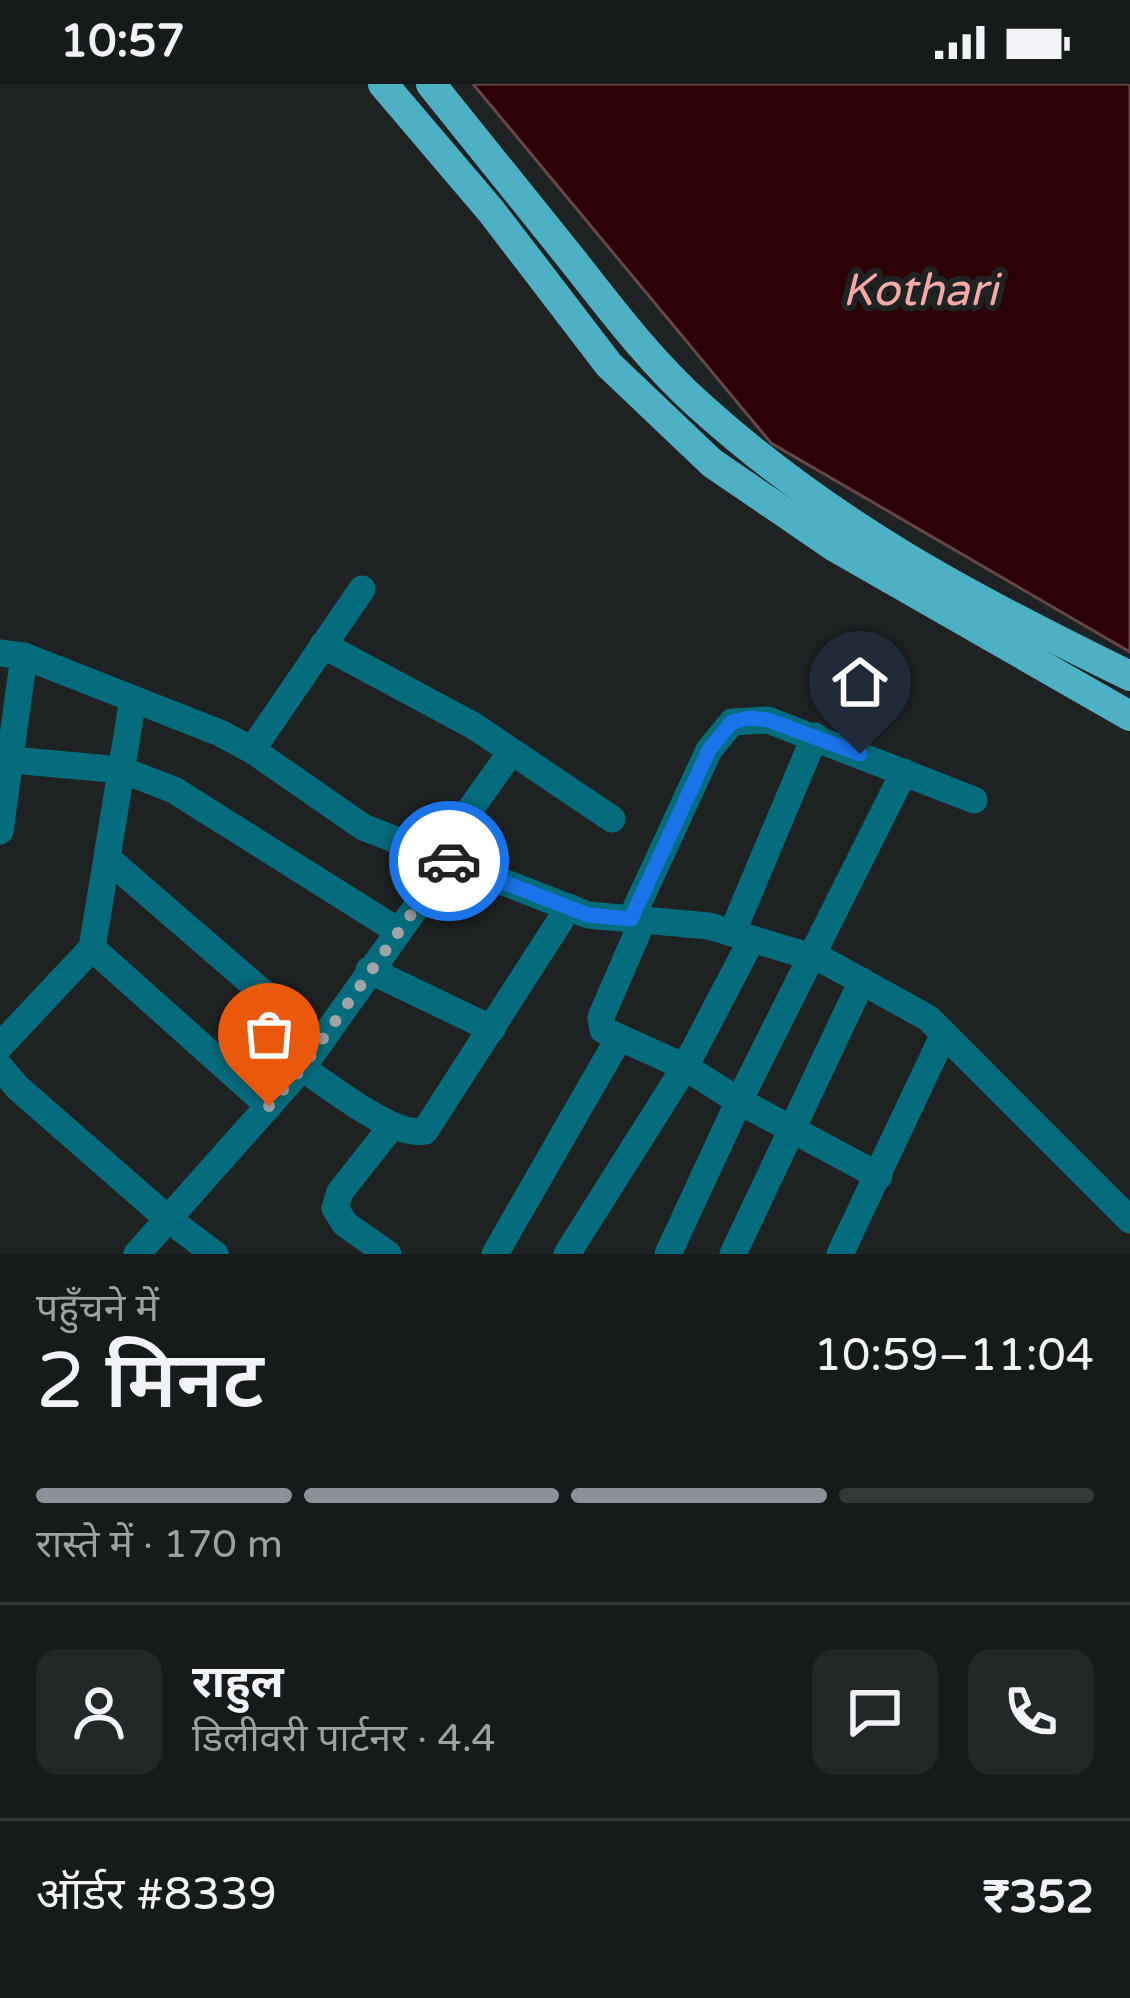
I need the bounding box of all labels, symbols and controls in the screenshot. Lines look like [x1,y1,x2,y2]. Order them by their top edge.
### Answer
text: 10:57 [60,15,185,69]
water label: Kothari [842,264,1003,318]
pin [809,631,911,754]
icon: home [827,649,893,715]
courier [389,801,509,921]
icon: car [416,828,482,894]
pin [218,983,320,1106]
icon: bag [236,1001,302,1067]
text: पहुँचने में [36,1285,159,1332]
text: 10:59–11:04 [814,1329,1094,1383]
text: 2 मिनट [36,1335,264,1429]
text: रास्ते में · 170 m [36,1521,283,1568]
button: person [36,1649,162,1775]
button: chat [812,1649,938,1775]
button: phone [968,1649,1094,1775]
text: राहुल [192,1656,284,1710]
text: डिलीवरी पार्टनर · 4.4 [192,1715,496,1762]
text: ऑर्डर #8339 [36,1868,277,1922]
text: ₹352 [983,1871,1094,1925]

